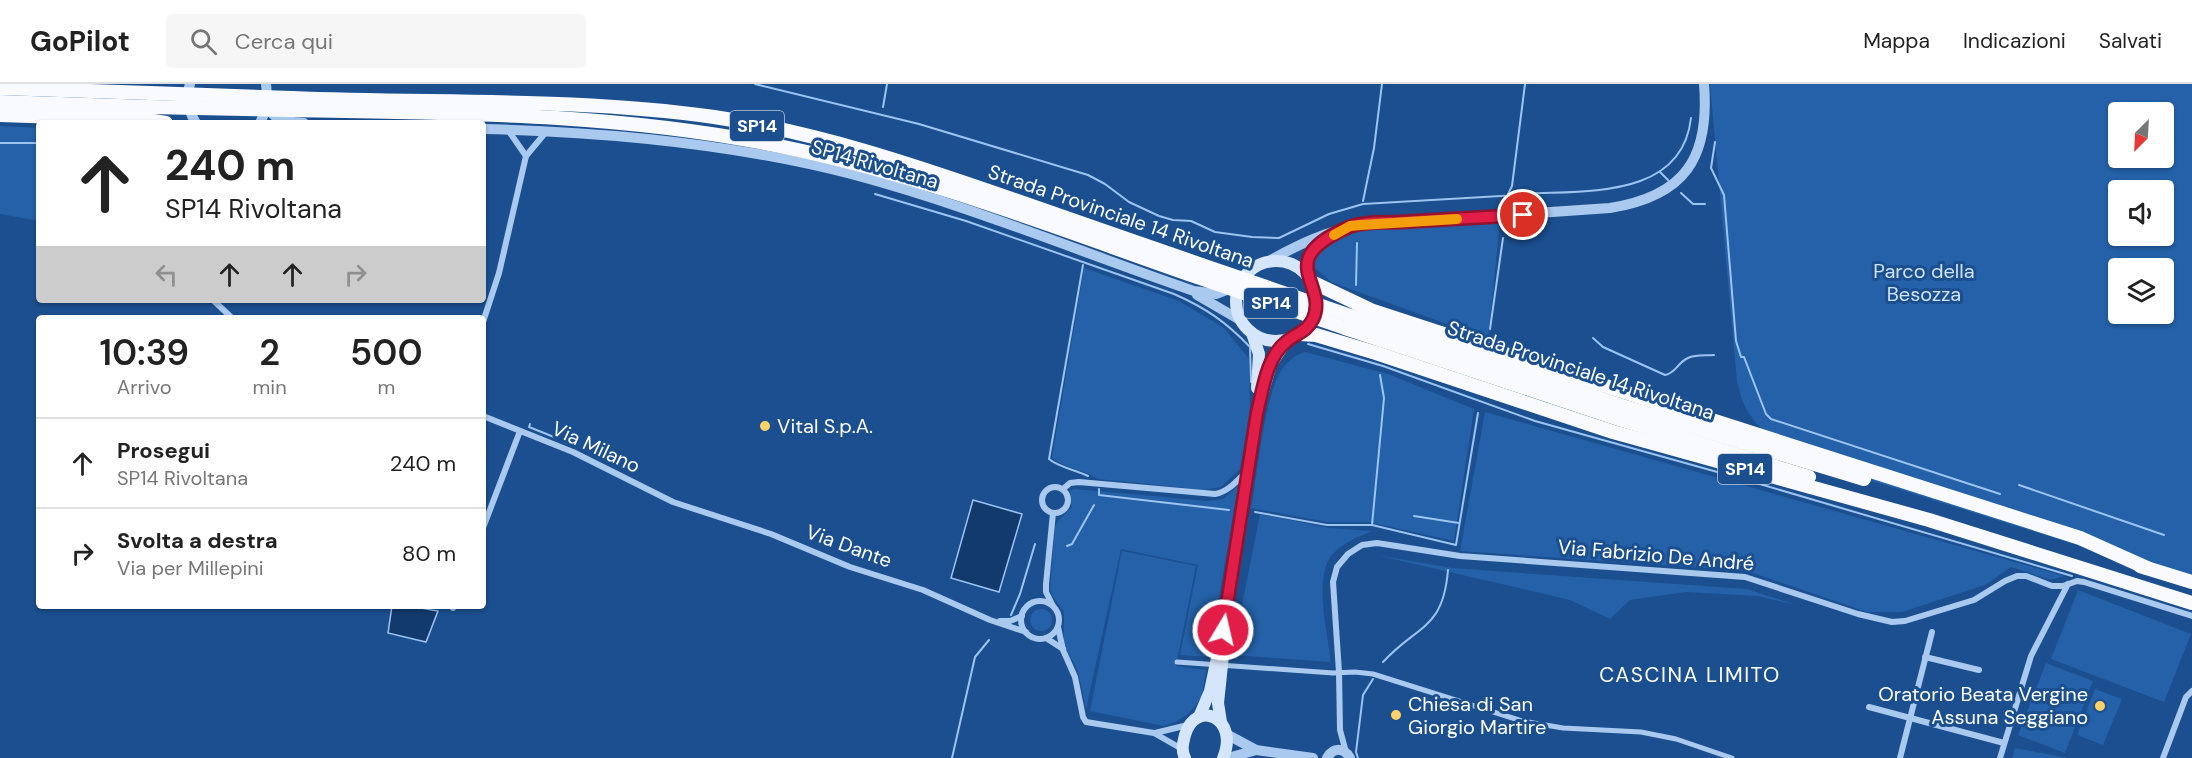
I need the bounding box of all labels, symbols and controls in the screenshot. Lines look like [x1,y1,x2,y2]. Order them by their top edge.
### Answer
search box [166,14,586,68]
text: GoPilot [30,23,130,60]
icon: search [187,25,220,58]
text: Cerca qui [235,27,333,56]
text: Mappa [1863,27,1930,55]
text: Indicazioni [1963,27,2066,55]
text: Salvati [2099,27,2162,55]
north arrow [2108,102,2174,168]
map controls [2108,102,2174,324]
road number: SP14 [730,111,784,141]
street label: SP14 Rivoltana [808,133,942,195]
text: 240 m [165,138,295,193]
icon: ahead [66,144,144,222]
street label: Strada Provinciale 14 Rivoltana [985,158,1257,274]
button: sound [2108,180,2174,246]
pin [1497,189,1548,240]
text: SP14 Rivoltana [165,191,342,226]
icon: arrive [1506,198,1539,231]
icon: left [150,258,183,291]
icon: ahead [213,258,246,291]
icon: ahead [276,258,309,291]
icon: right [339,258,372,291]
park label: Parco della Besozza [1873,258,1975,307]
button: layers [2108,258,2174,324]
road number: SP14 [1244,288,1298,318]
street label: Strada Provinciale 14 Rivoltana [1444,314,1718,426]
text: 10:39 [99,329,189,376]
text: 2 [259,329,280,376]
text: 500 [350,329,423,376]
text: Arrivo [117,374,172,400]
text: min [253,374,287,400]
text: m [377,374,395,400]
place label: Vital S.p.A. [777,413,873,439]
street label: Via Milano [548,415,644,479]
marker: Vital S.p.A. [758,419,772,433]
text: Prosegui [117,436,210,465]
icon: ahead [66,447,99,480]
text: 240 m [390,449,456,478]
road number: SP14 [1718,454,1772,484]
text: SP14 Rivoltana [117,465,248,491]
street label: Via Dante [803,518,895,574]
text: Svolta a destra [117,526,278,555]
street label: Via Fabrizio De André [1557,533,1755,577]
icon: right [66,537,99,570]
text: 80 m [402,539,456,568]
text: Via per Millepini [117,555,263,581]
position arrow [1191,598,1255,662]
district label: CASCINA LIMITO [1599,661,1781,689]
place label: Oratorio Beata Vergine Assuna Seggiano [1878,681,2088,730]
place label: Chiesa di San Giorgio Martire [1408,691,1546,740]
marker: Oratorio Beata Vergine Assuna Seggiano [2093,699,2107,713]
marker: Chiesa di San Giorgio Martire [1389,708,1403,722]

